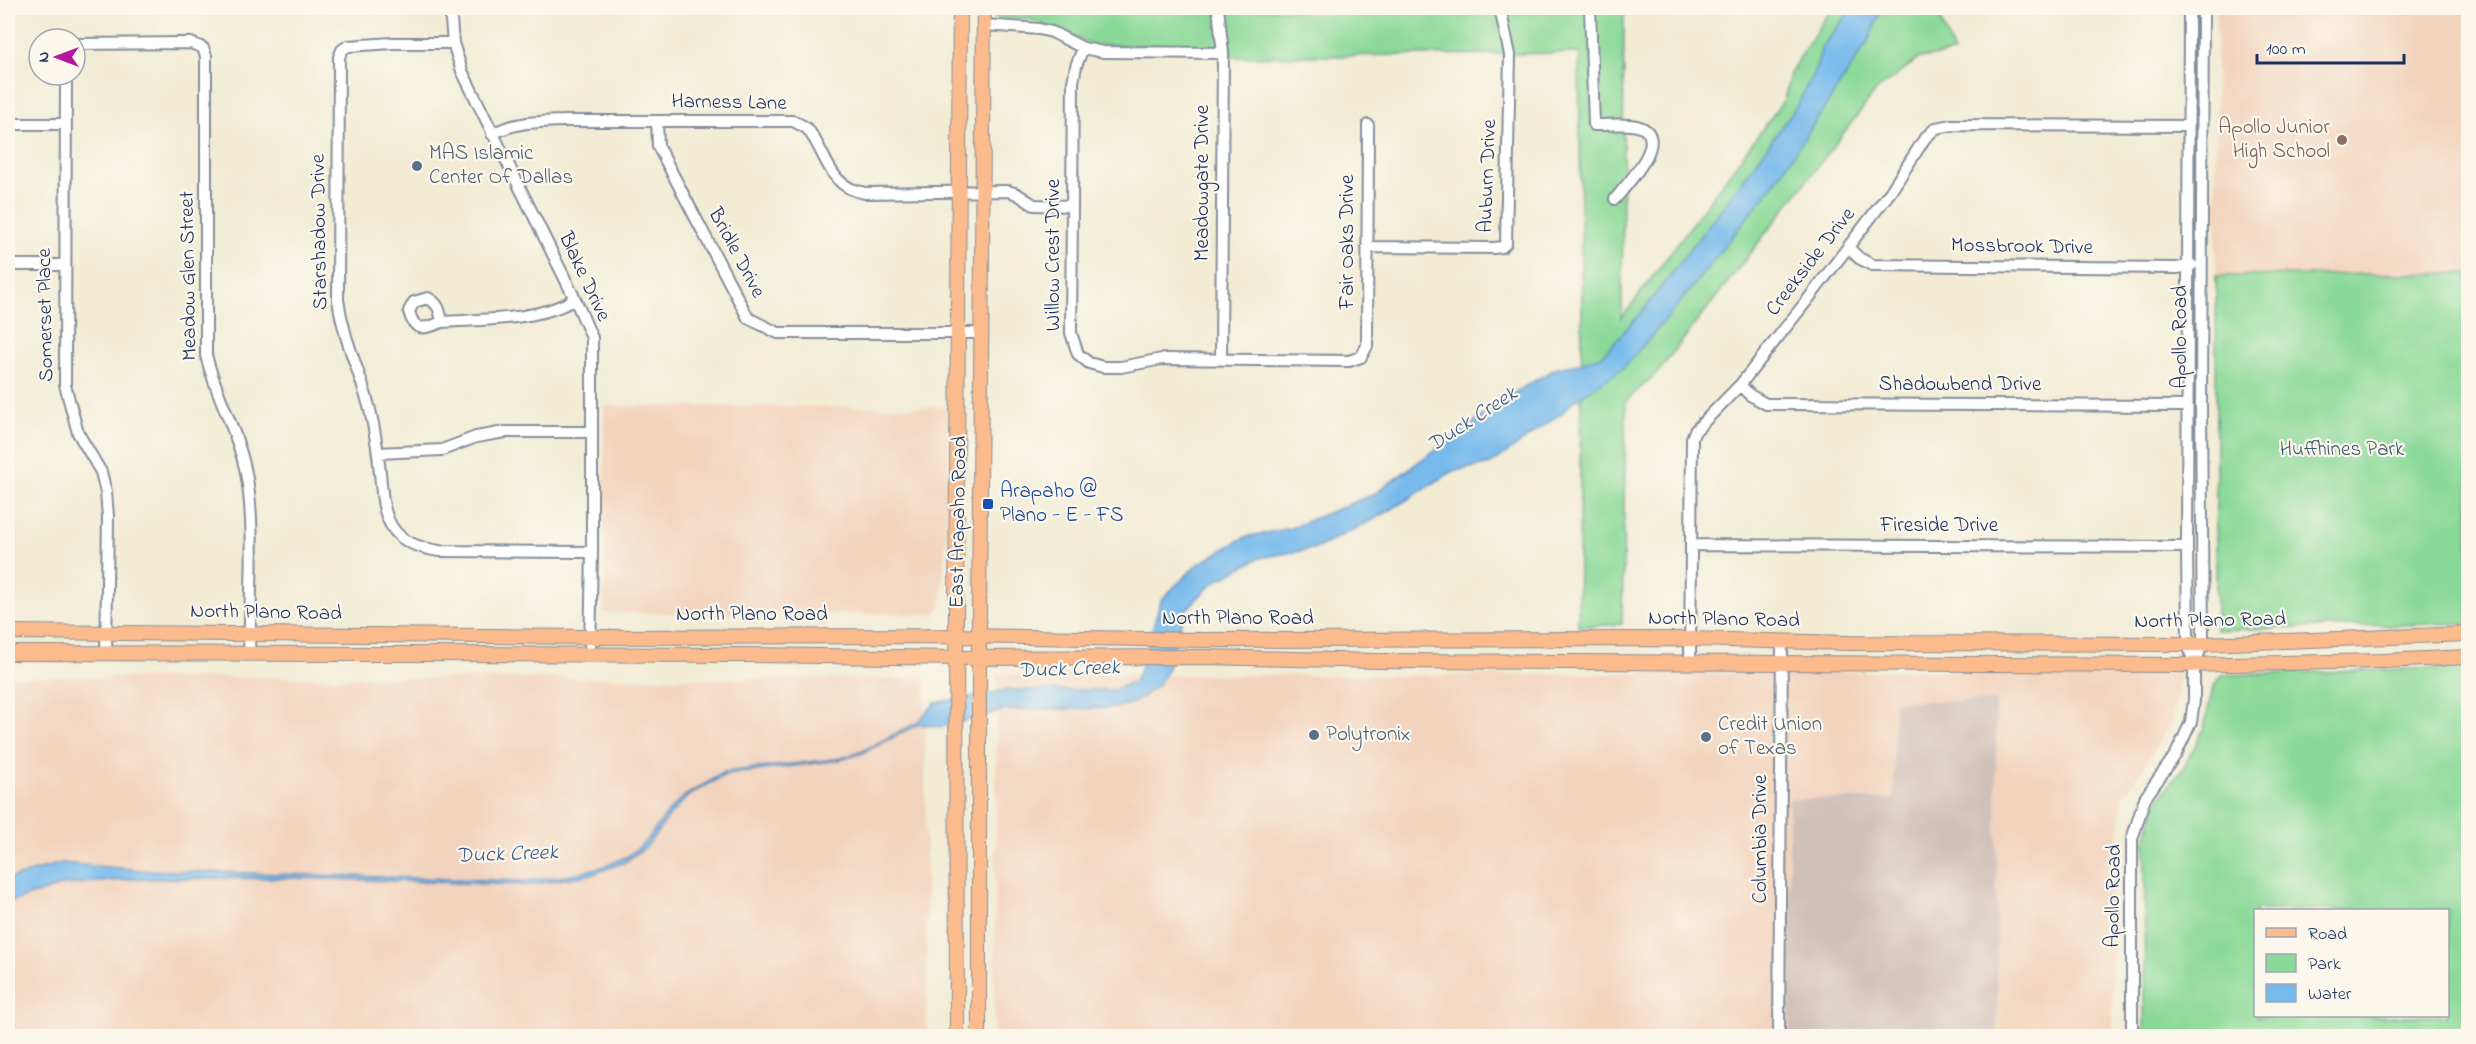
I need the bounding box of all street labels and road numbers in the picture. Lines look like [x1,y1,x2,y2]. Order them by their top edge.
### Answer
street label: Harness Lane [671,87,787,119]
street label: Meadowgate Drive [1188,104,1220,261]
street label: Auburn Drive [1471,118,1505,233]
street label: Starshadow Drive [304,153,336,310]
street label: Fair Oaks Drive [1333,174,1363,310]
street label: Willow Crest Drive [1039,178,1069,331]
street label: Meadow Glen Street [173,191,205,361]
street label: Creekside Drive [1759,201,1863,323]
street label: Bridle Drive [699,202,773,304]
street label: Blake Drive [550,226,618,327]
street label: Mossbrook Drive [1951,231,2094,263]
street label: Somerset Place [30,247,62,382]
street label: Apollo Road [2166,285,2196,389]
street label: Shadowbend Drive [1879,370,2042,400]
street label: East Arapaho Road [942,435,976,608]
street label: Fireside Drive [1879,511,1999,541]
street label: North Plano Road [190,597,342,629]
street label: North Plano Road [676,600,828,630]
street label: North Plano Road [1162,604,1314,634]
street label: North Plano Road [1648,604,1800,636]
street label: North Plano Road [2134,605,2286,637]
street label: Columbia Drive [1746,774,1776,903]
street label: Apollo Road [2098,844,2130,948]

